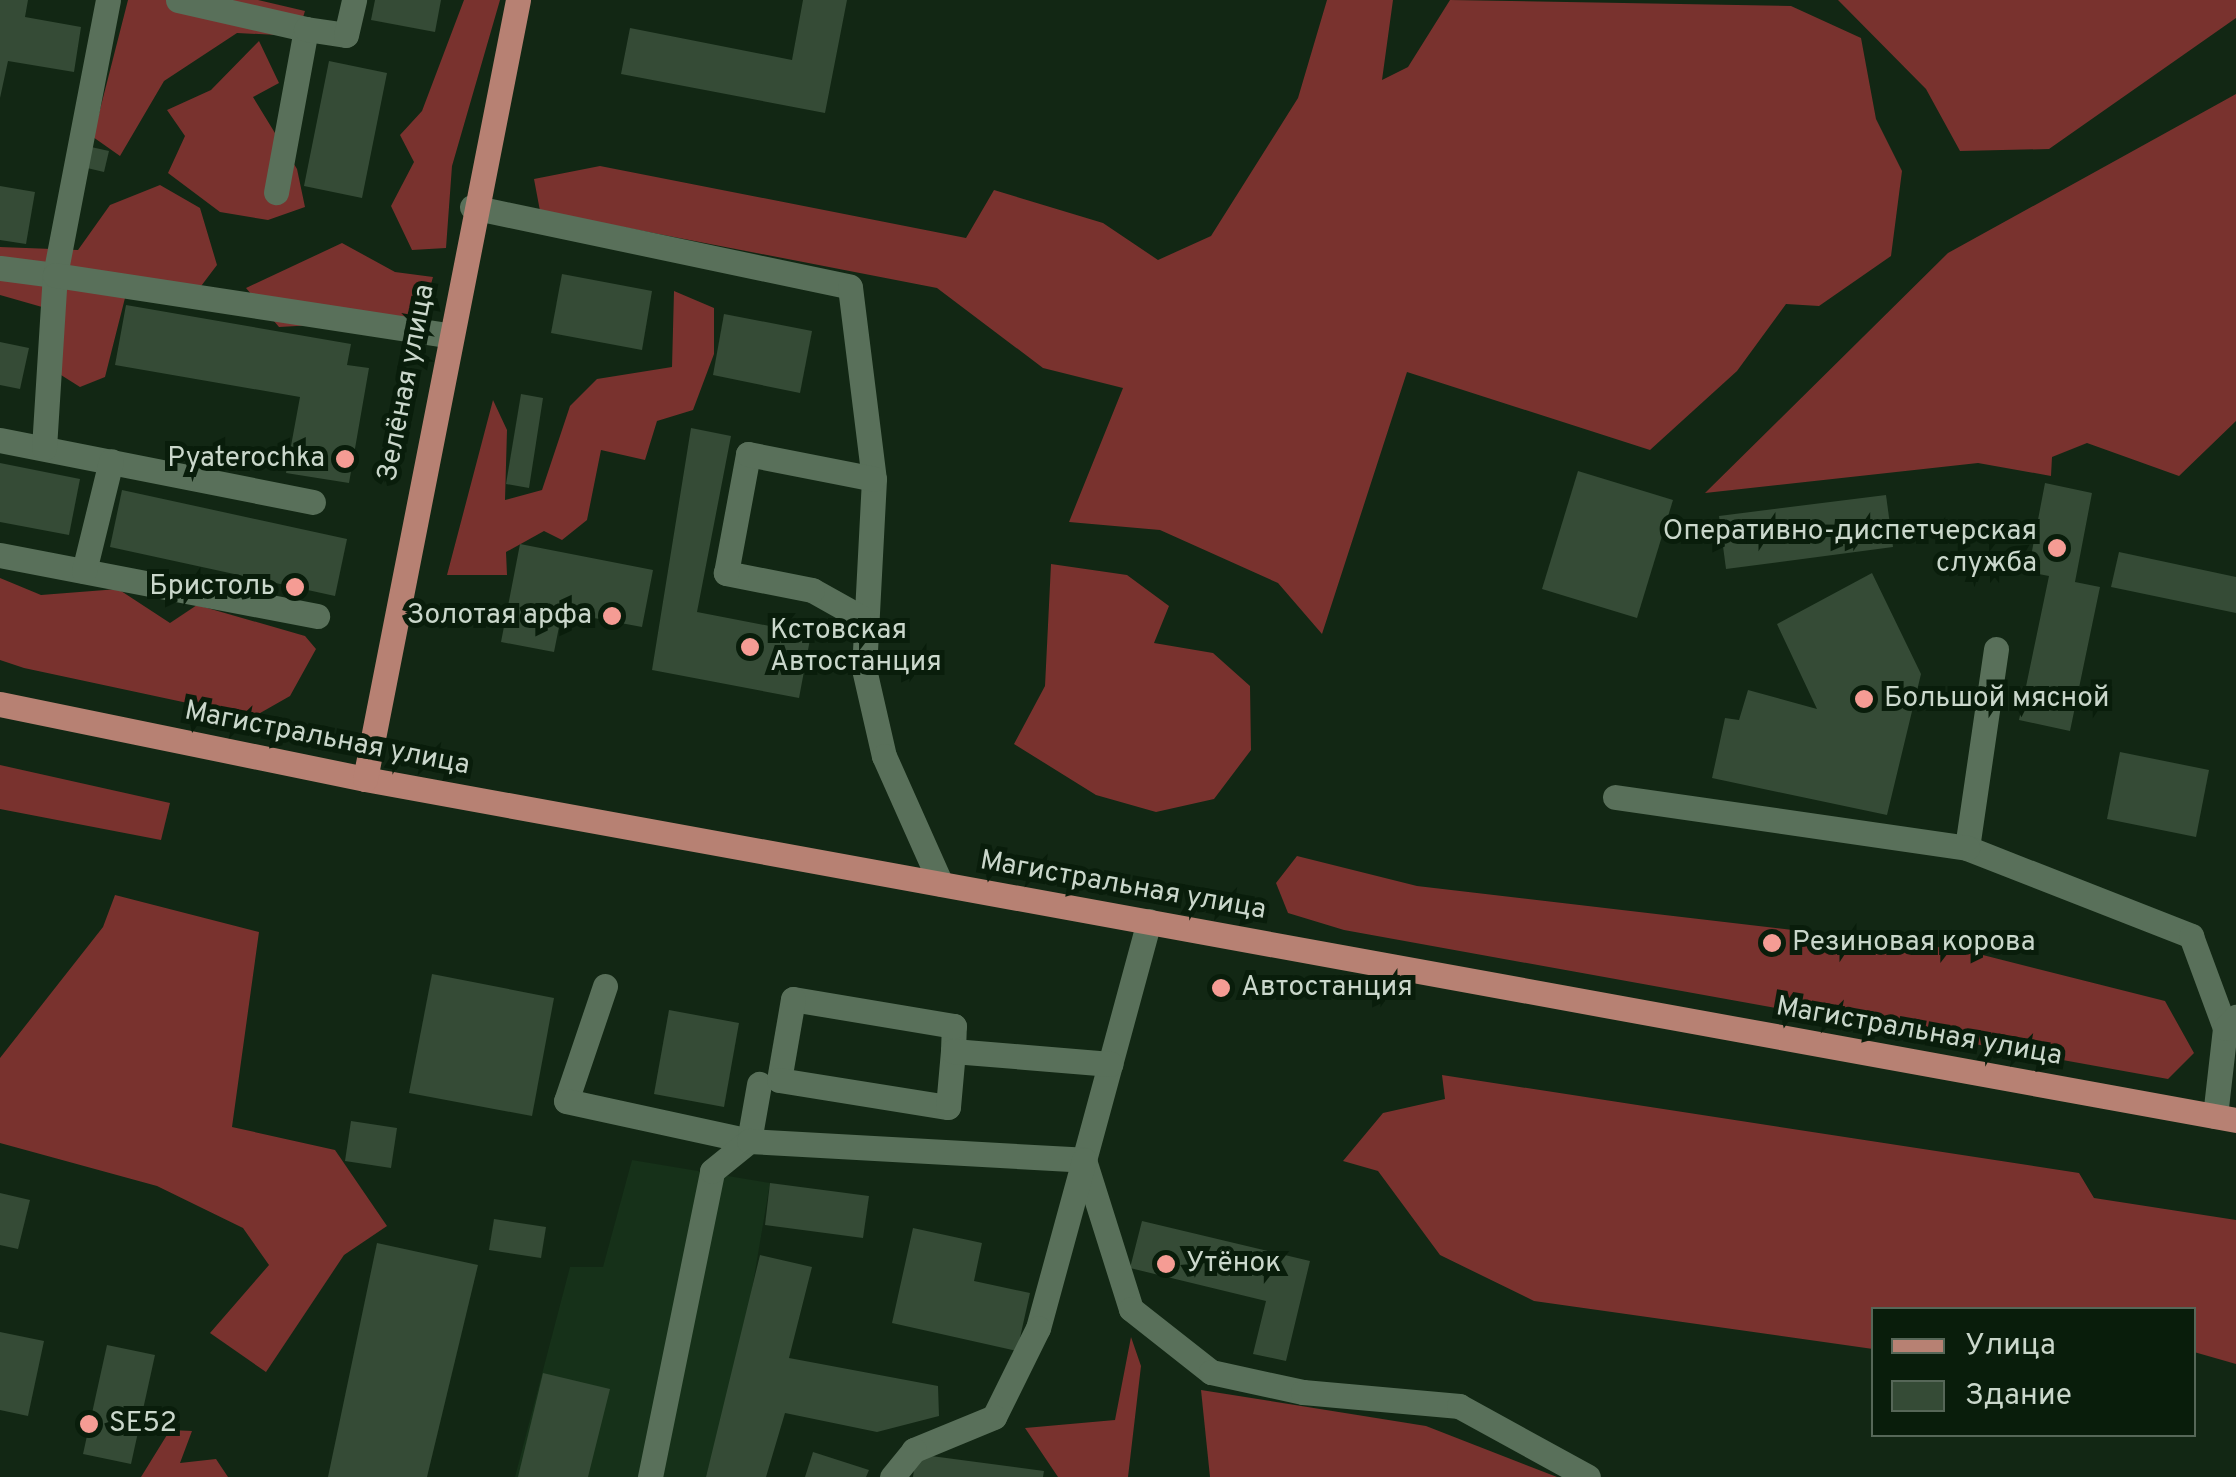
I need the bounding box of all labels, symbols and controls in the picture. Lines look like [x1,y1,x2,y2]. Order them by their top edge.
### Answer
street label: Зелёная улица [371,282,443,484]
place label: Pyaterochka [167,442,325,476]
marker: Pyaterochka [334,448,356,470]
place label: Оперативно-диспетчерская служба [1663,515,2037,581]
marker: Оперативно-диспетчерская служба [2046,537,2068,559]
place label: Бристоль [149,570,275,604]
marker: Бристоль [284,576,306,598]
place label: Золотая арфа [407,599,592,633]
marker: Золотая арфа [601,605,623,627]
place label: Кстовская Автостанция [770,614,942,680]
marker: Кстовская Автостанция [739,636,761,658]
place label: Большой мясной [1884,682,2110,716]
marker: Большой мясной [1853,688,1875,710]
street label: Магистральная улица [182,695,472,783]
street label: Магистральная улица [977,844,1269,928]
place label: Резиновая корова [1792,926,2036,960]
marker: Резиновая корова [1761,932,1783,954]
place label: Автостанция [1241,971,1413,1005]
marker: Автостанция [1210,977,1232,999]
street label: Магистральная улица [1773,990,2065,1074]
place label: Утёнок [1186,1247,1281,1281]
marker: Утёнок [1155,1253,1177,1275]
legend [1871,1307,2196,1437]
text: Улица [1965,1328,2056,1365]
text: Здание [1965,1378,2072,1415]
place label: SE52 [109,1407,177,1441]
marker: SE52 [78,1413,100,1435]

